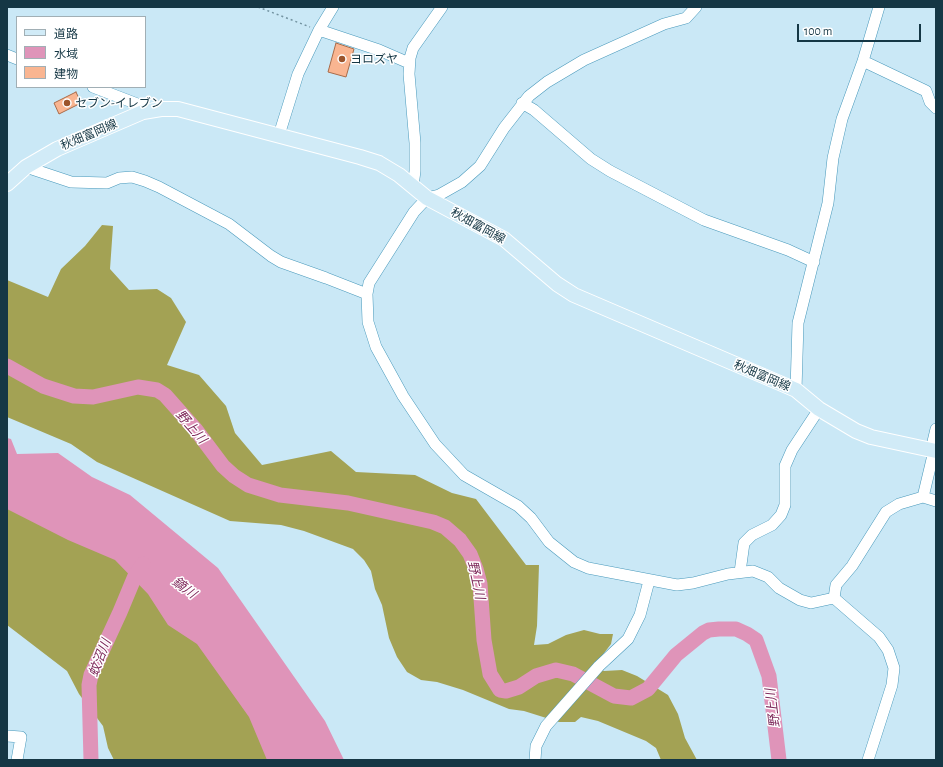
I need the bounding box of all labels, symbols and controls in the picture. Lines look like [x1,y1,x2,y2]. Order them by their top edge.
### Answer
legend [16,16,146,88]
scale bar [799,16,923,42]
text: 100 m [804,25,832,37]
text: 道路 [54,28,78,40]
text: 水域 [54,48,78,60]
place label: ヨロズヤ [350,52,398,66]
marker: ヨロズヤ [337,54,347,64]
text: 建物 [54,68,78,80]
place label: セブン-イレブン [75,96,163,110]
marker: セブン-イレブン [62,98,72,108]
street label: 秋畑富岡線 [59,117,119,153]
street label: 秋畑富岡線 [448,205,508,247]
street label: 秋畑富岡線 [732,358,792,394]
water label: 野上川 [172,407,210,447]
water label: 野上川 [464,559,488,601]
water label: 鏑川 [169,574,199,602]
water label: 蚊沼川 [86,637,114,679]
water label: 野上川 [763,688,783,728]

